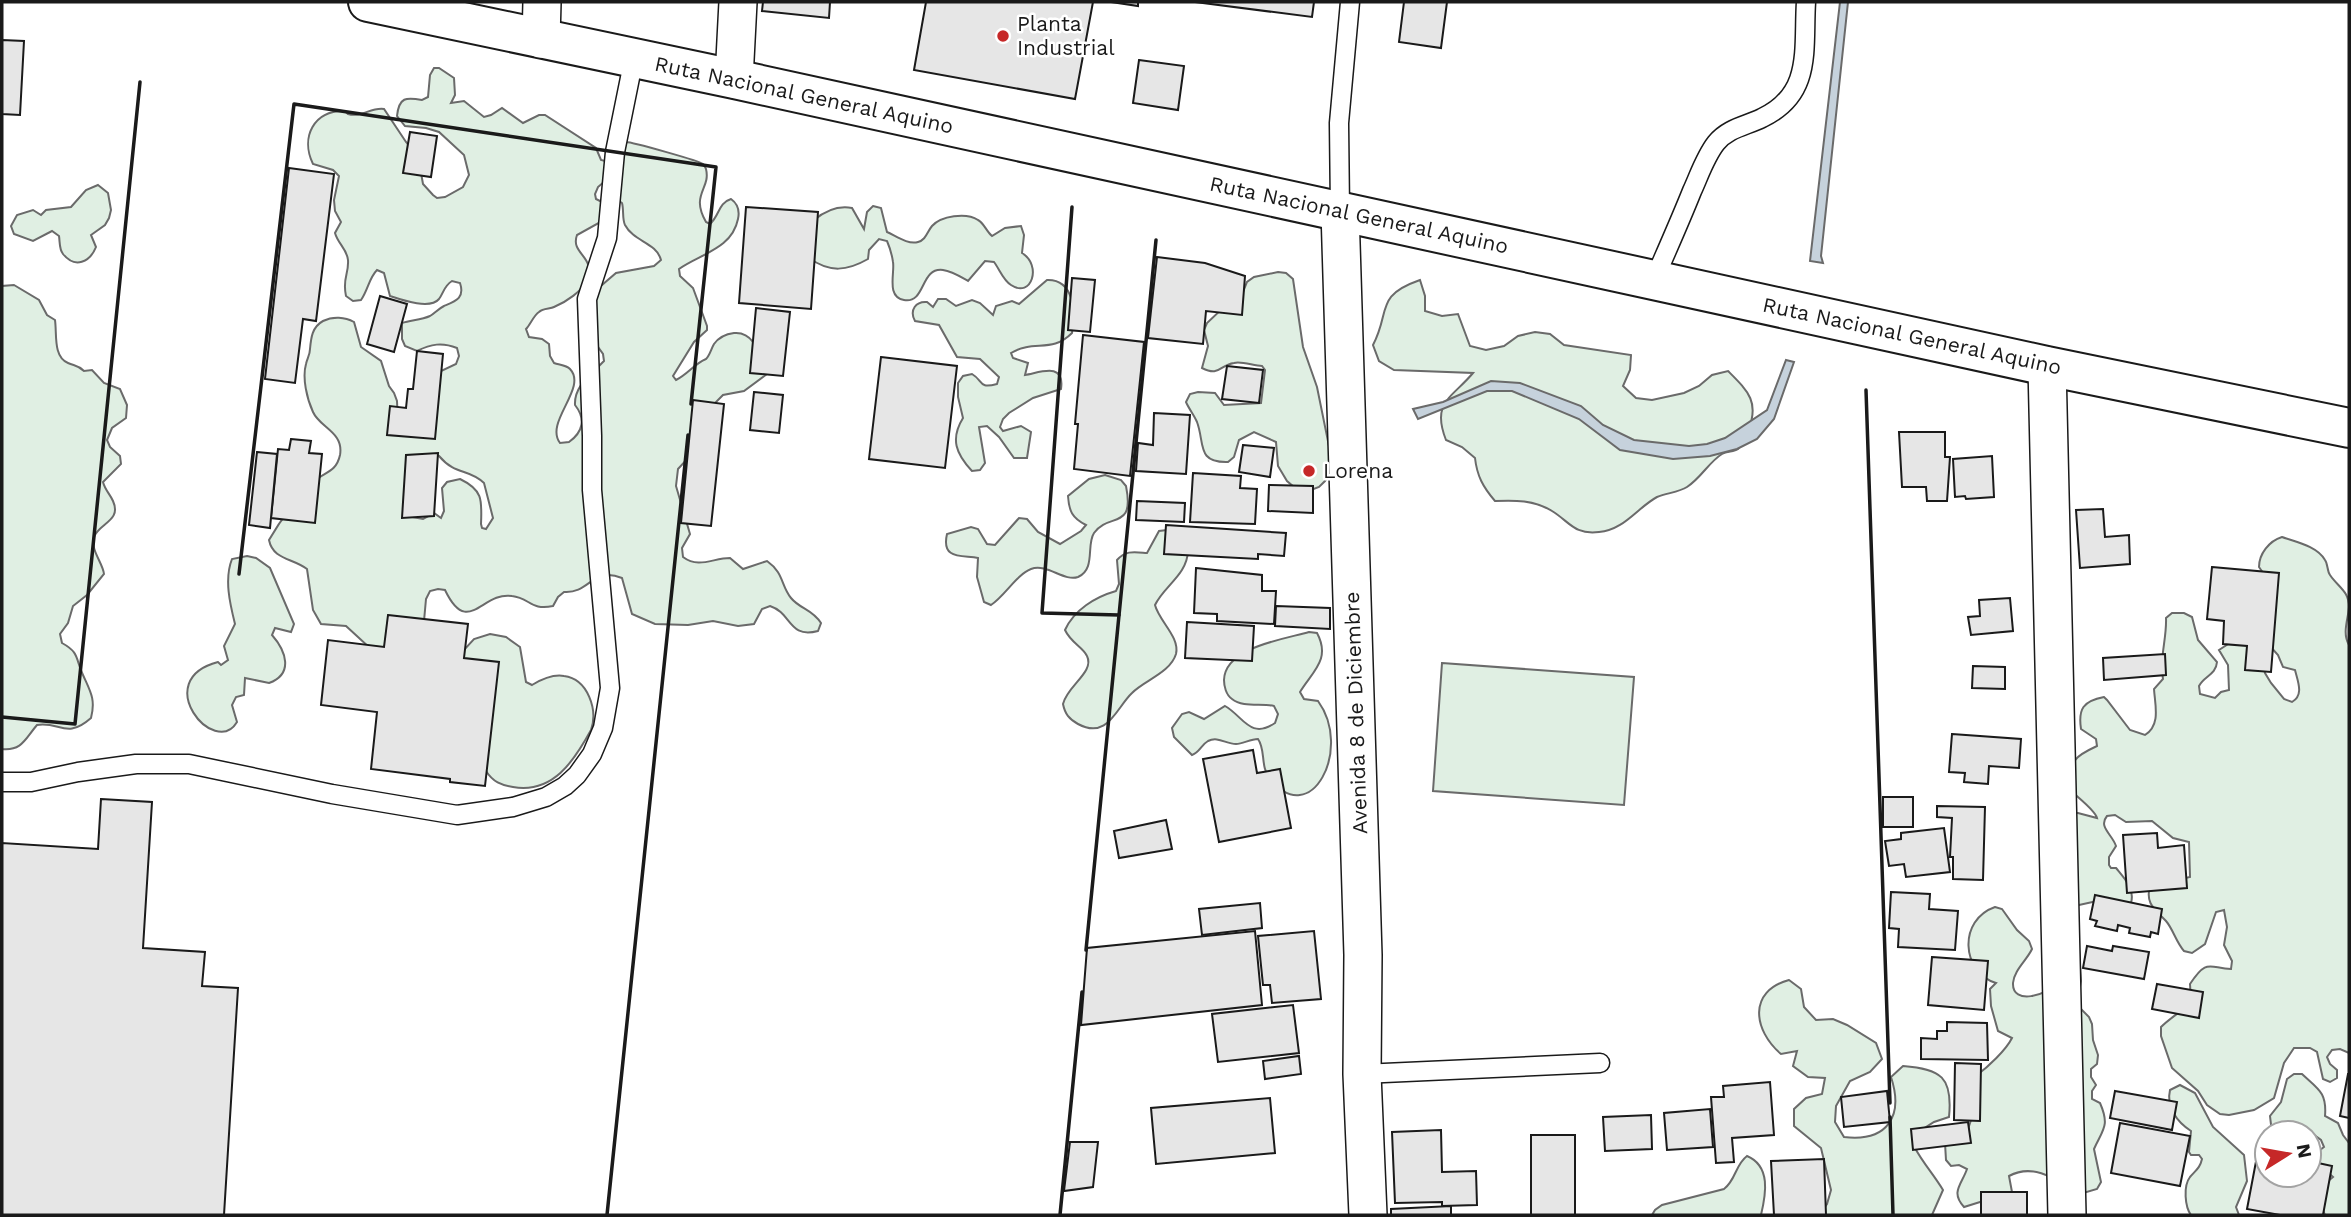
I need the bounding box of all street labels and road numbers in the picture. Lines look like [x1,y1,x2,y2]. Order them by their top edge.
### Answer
street label: Ruta Nacional General Aquino [653,51,956,138]
street label: Ruta Nacional General Aquino [1208,171,1511,258]
street label: Ruta Nacional General Aquino [1761,292,2064,379]
street label: Avenida 8 de Diciembre [1339,591,1372,835]

